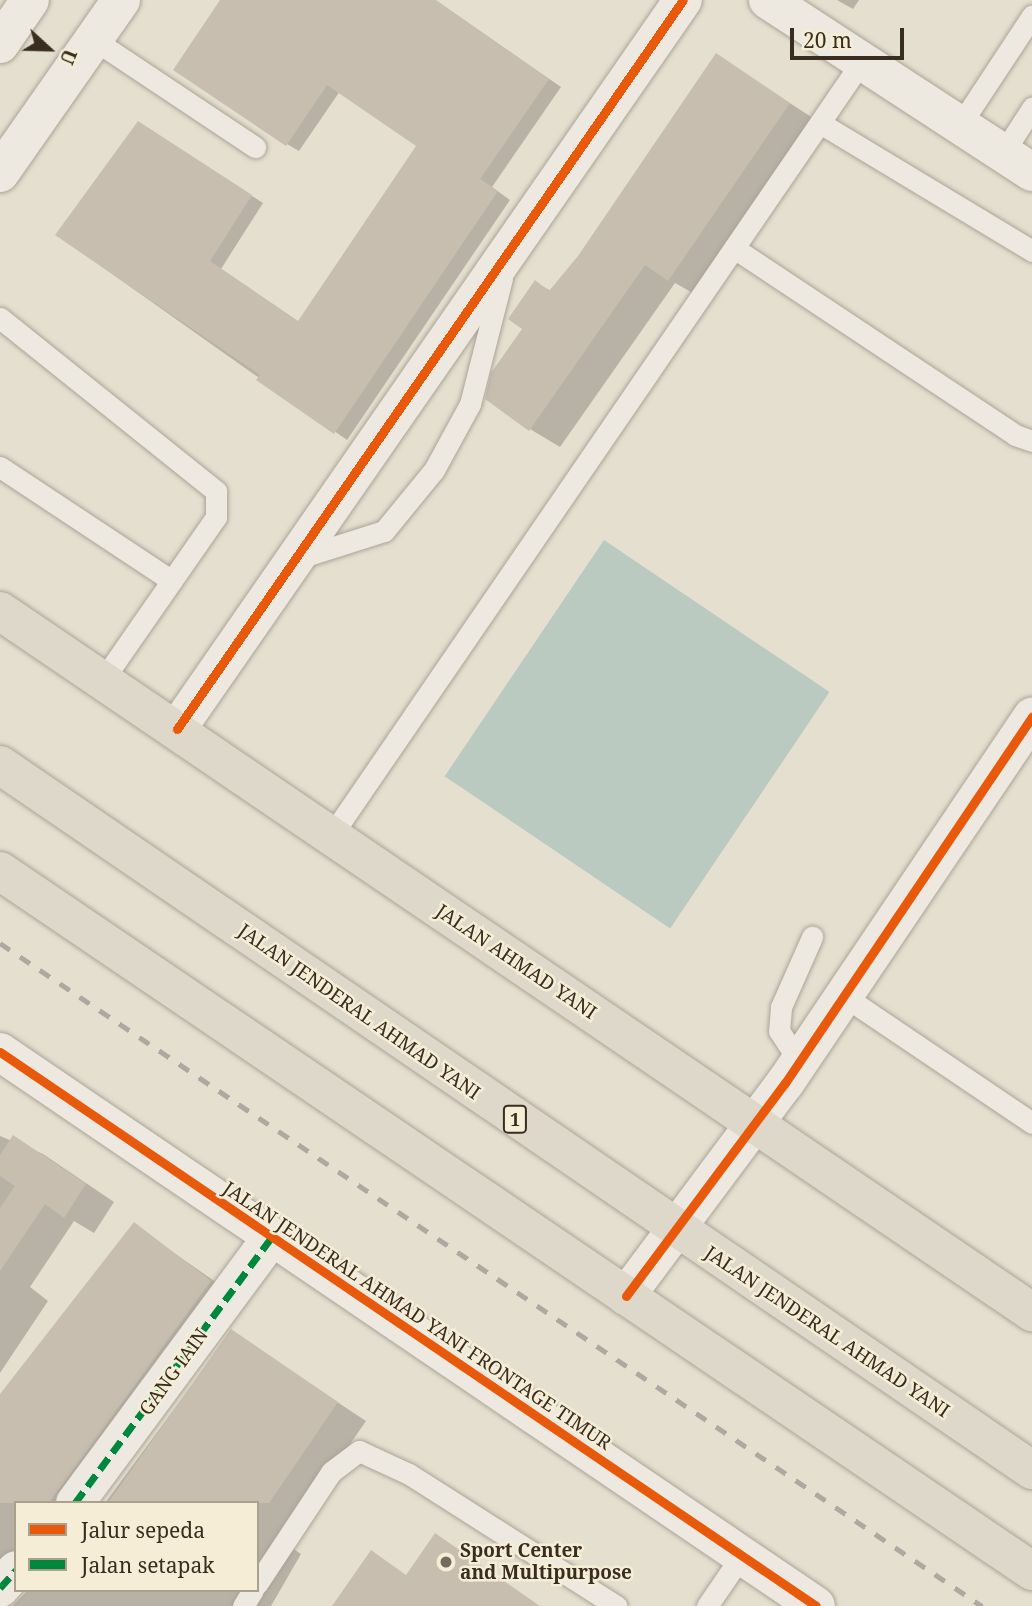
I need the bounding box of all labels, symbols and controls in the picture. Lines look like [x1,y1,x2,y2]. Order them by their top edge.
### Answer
north arrow [14,14,84,84]
scale bar [794,14,908,58]
text: 20 m [803,26,852,54]
text: U [54,45,83,68]
street label: JALAN AHMAD YANI [431,900,601,1024]
street label: JALAN JENDERAL AHMAD YANI [234,919,484,1105]
road number: 1 [503,1104,527,1134]
street label: JALAN JENDERAL AHMAD YANI FRONTAGE TIMUR [219,1177,615,1455]
street label: JALAN JENDERAL AHMAD YANI [700,1241,954,1423]
street label: GANG IAIN [135,1324,213,1420]
legend [14,1501,259,1592]
text: Jalur sepeda [81,1516,205,1544]
place label: Sport Center and Multipurpose [460,1540,632,1584]
text: Jalan setapak [81,1551,215,1579]
marker: Sport Center and Multipurpose [438,1554,454,1570]

